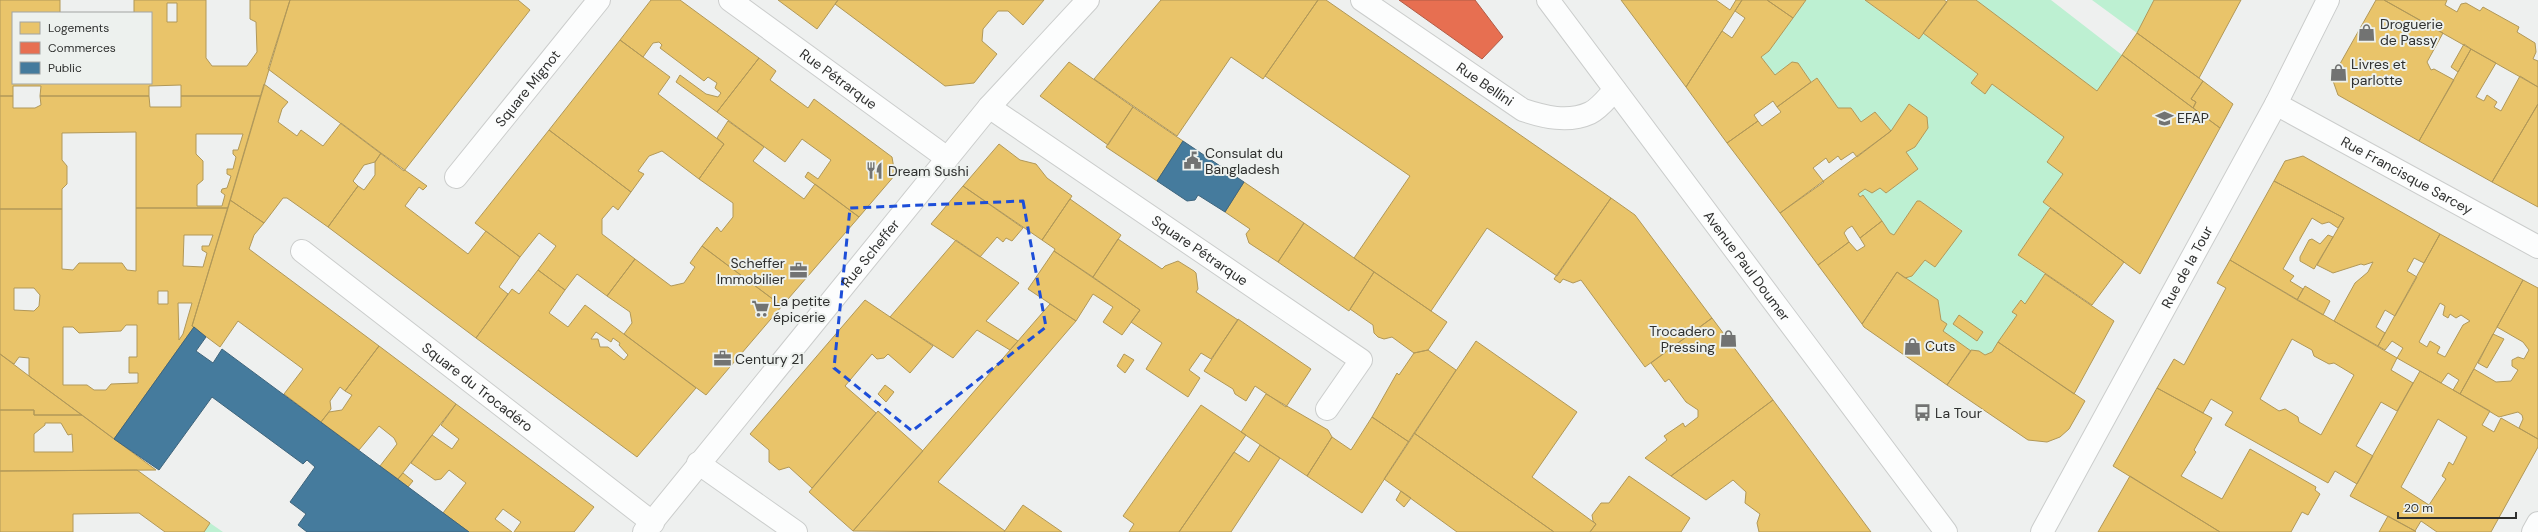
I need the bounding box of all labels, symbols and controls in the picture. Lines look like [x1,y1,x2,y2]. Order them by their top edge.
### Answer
legend [12,12,152,84]
place label: Droguerie de Passy [2380,15,2443,49]
text: Logements [48,20,109,36]
shop icon: Droguerie de Passy [2357,22,2377,42]
text: Commerces [48,40,116,56]
street label: Rue Pétrarque [796,45,881,113]
street label: Square Mignot [491,46,564,130]
place label: Livres et parlotte [2351,55,2406,89]
street label: Rue Bellini [1453,58,1517,110]
text: Public [48,60,82,76]
shop icon: Livres et parlotte [2328,62,2348,82]
school or university icon: EFAP [2154,108,2174,128]
place label: EFAP [2177,109,2209,127]
street label: Rue Francisque Sarcey [2338,132,2476,219]
place label: Consulat du Bangladesh [1205,144,1283,178]
public building icon: Consulat du Bangladesh [1182,151,1202,171]
restaurant icon: Dream Sushi [865,161,885,181]
place label: Dream Sushi [888,162,969,180]
street label: Avenue Paul Doumer [1700,207,1794,325]
street label: Square Pétrarque [1148,211,1252,290]
street label: Rue Scheffer [837,216,903,291]
street label: Rue de la Tour [2157,223,2217,311]
place label: Scheffer Immobilier [717,254,785,288]
office icon: Scheffer Immobilier [788,261,808,281]
place label: La petite épicerie [773,292,830,326]
supermarket icon: La petite épicerie [750,299,770,319]
place label: Trocadero Pressing [1649,322,1715,356]
shop icon: Trocadero Pressing [1718,329,1738,349]
shop icon: Cuts [1902,336,1922,356]
place label: Cuts [1925,337,1956,355]
street label: Square du Trocadéro [418,338,537,436]
office icon: Century 21 [712,349,732,369]
place label: Century 21 [735,350,804,368]
bus stop icon: La Tour [1912,403,1932,423]
place label: La Tour [1935,404,1982,422]
scale bar [2398,494,2516,520]
text: 20 m [2404,500,2433,516]

